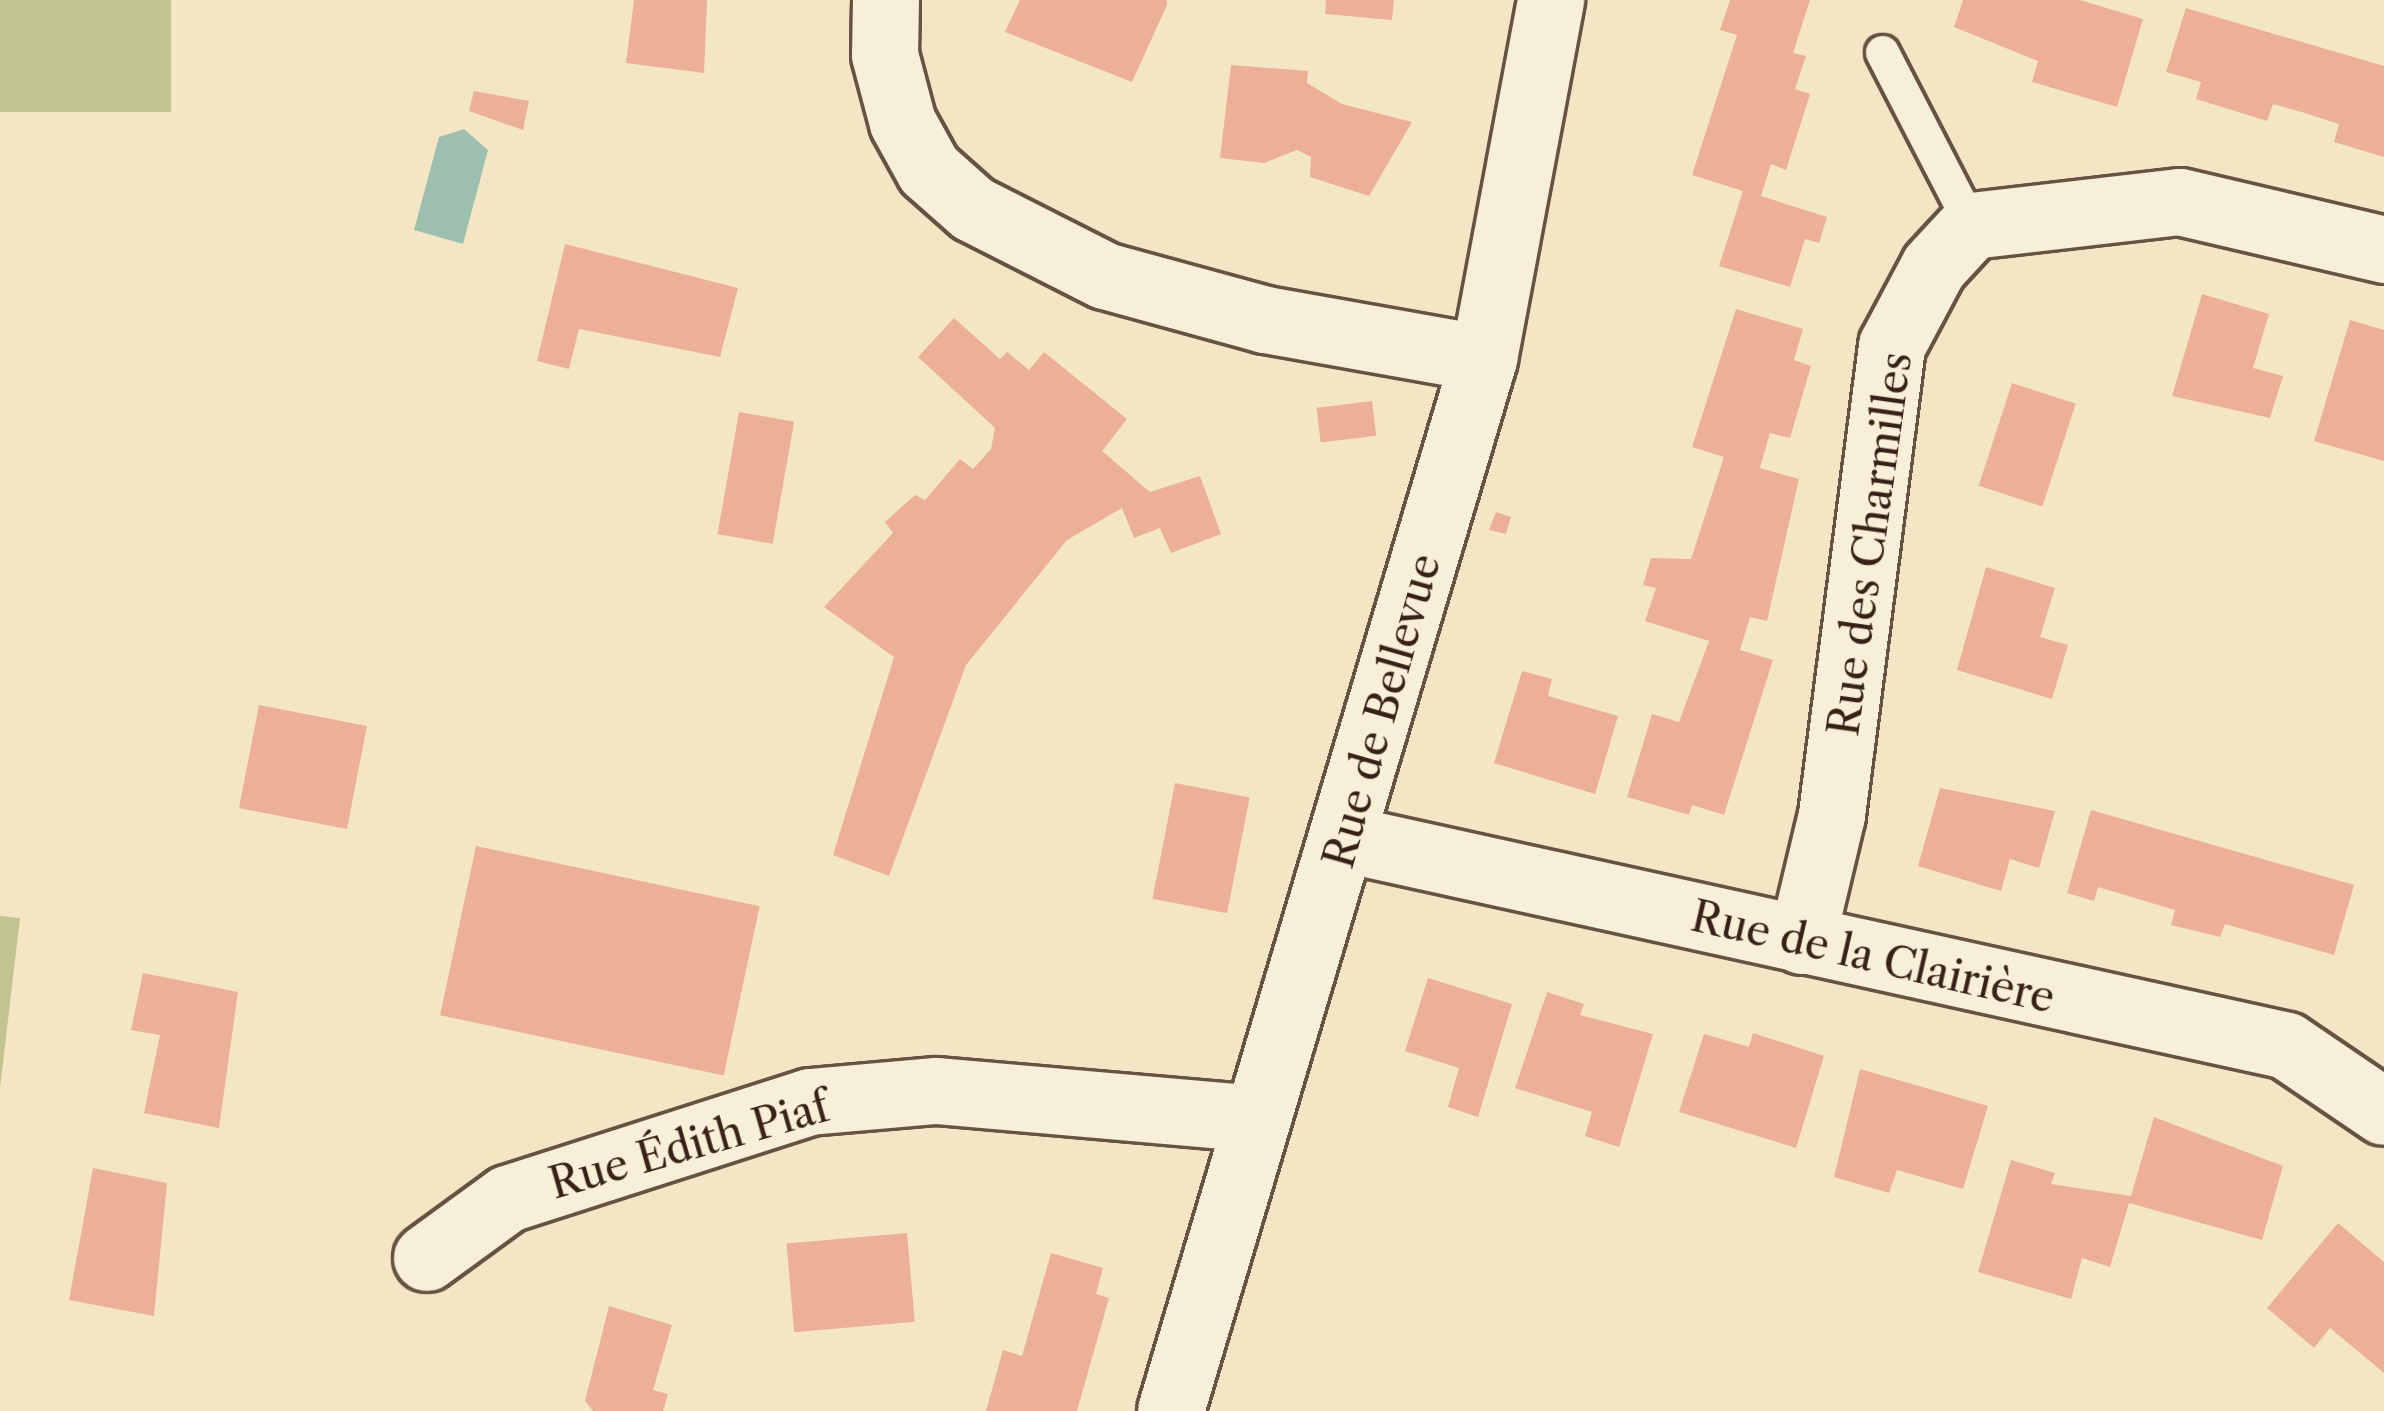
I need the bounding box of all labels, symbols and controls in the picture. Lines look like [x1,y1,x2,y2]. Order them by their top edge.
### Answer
street label: Rue des Charmilles [1818,349,1922,739]
street label: Rue de Bellevue [1313,548,1451,874]
street label: Rue de la Clairière [1686,891,2060,1023]
street label: Rue Édith Piaf [543,1081,835,1209]

